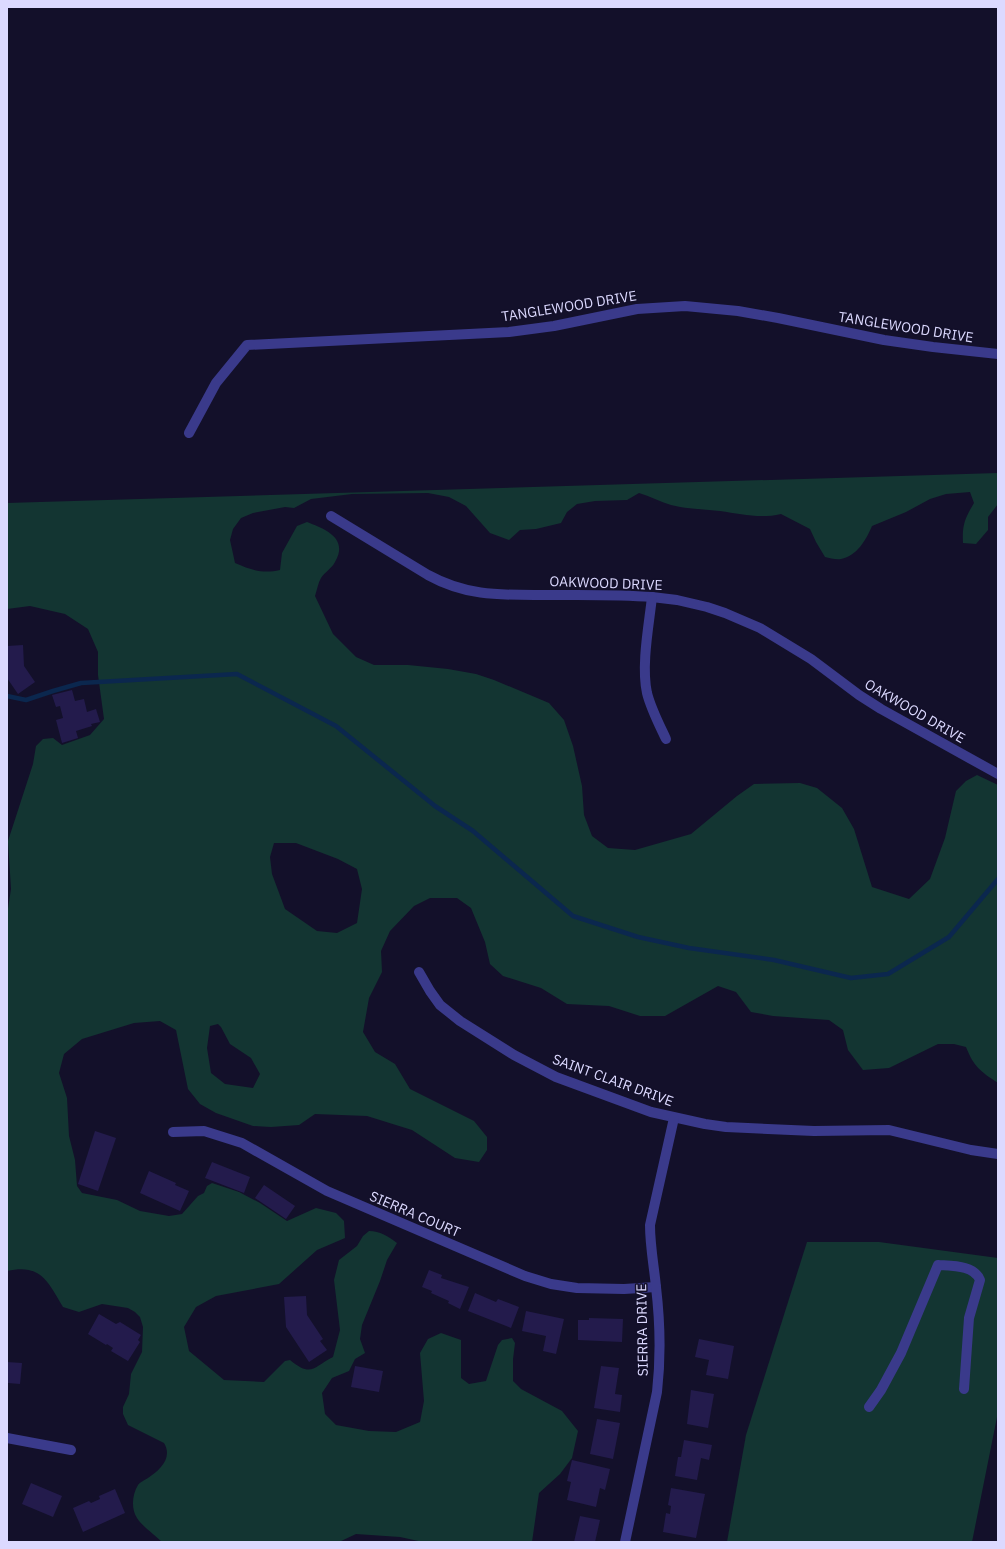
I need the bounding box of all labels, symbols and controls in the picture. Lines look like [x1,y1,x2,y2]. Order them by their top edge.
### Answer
street label: TANGLEWOOD DRIVE [500,286,638,326]
street label: TANGLEWOOD DRIVE [837,307,975,347]
street label: OAKWOOD DRIVE [549,572,663,594]
street label: OAKWOOD DRIVE [862,675,968,747]
street label: SAINT CLAIR DRIVE [550,1050,676,1110]
street label: SIERRA COURT [367,1187,463,1241]
street label: SIERRA DRIVE [632,1283,652,1377]

